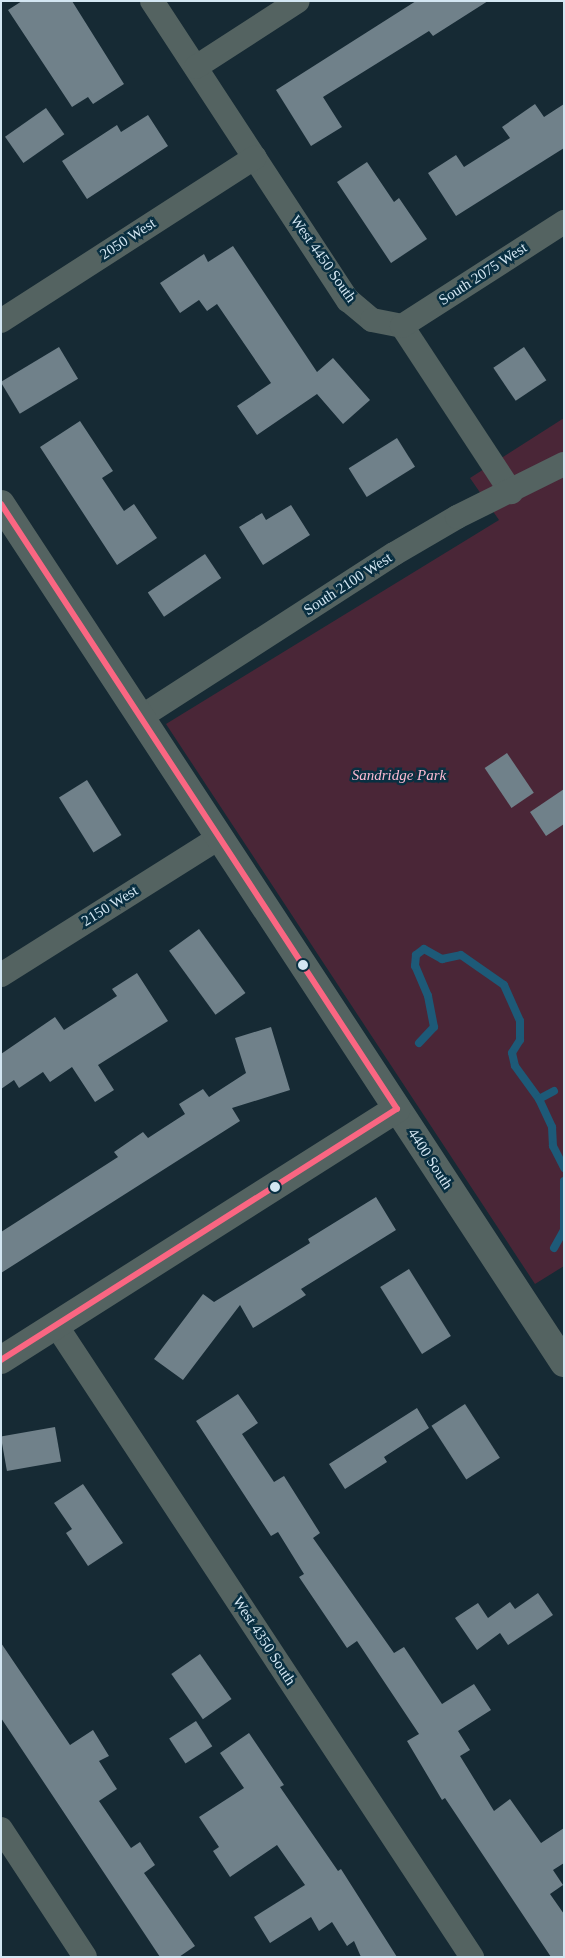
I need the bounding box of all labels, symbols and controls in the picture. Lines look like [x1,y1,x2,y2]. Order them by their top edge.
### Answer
street label: West 4450 South [286,212,360,306]
street label: 2050 West [97,214,159,264]
street label: South 2075 West [435,239,531,309]
street label: South 2100 West [300,549,396,619]
park label: Sandridge Park [352,767,446,785]
street label: 2150 West [78,882,142,930]
unlabelled marker [298,960,308,970]
street label: 4400 South [404,1125,456,1193]
unlabelled marker [270,1182,280,1192]
street label: West 4350 South [229,1593,299,1689]

